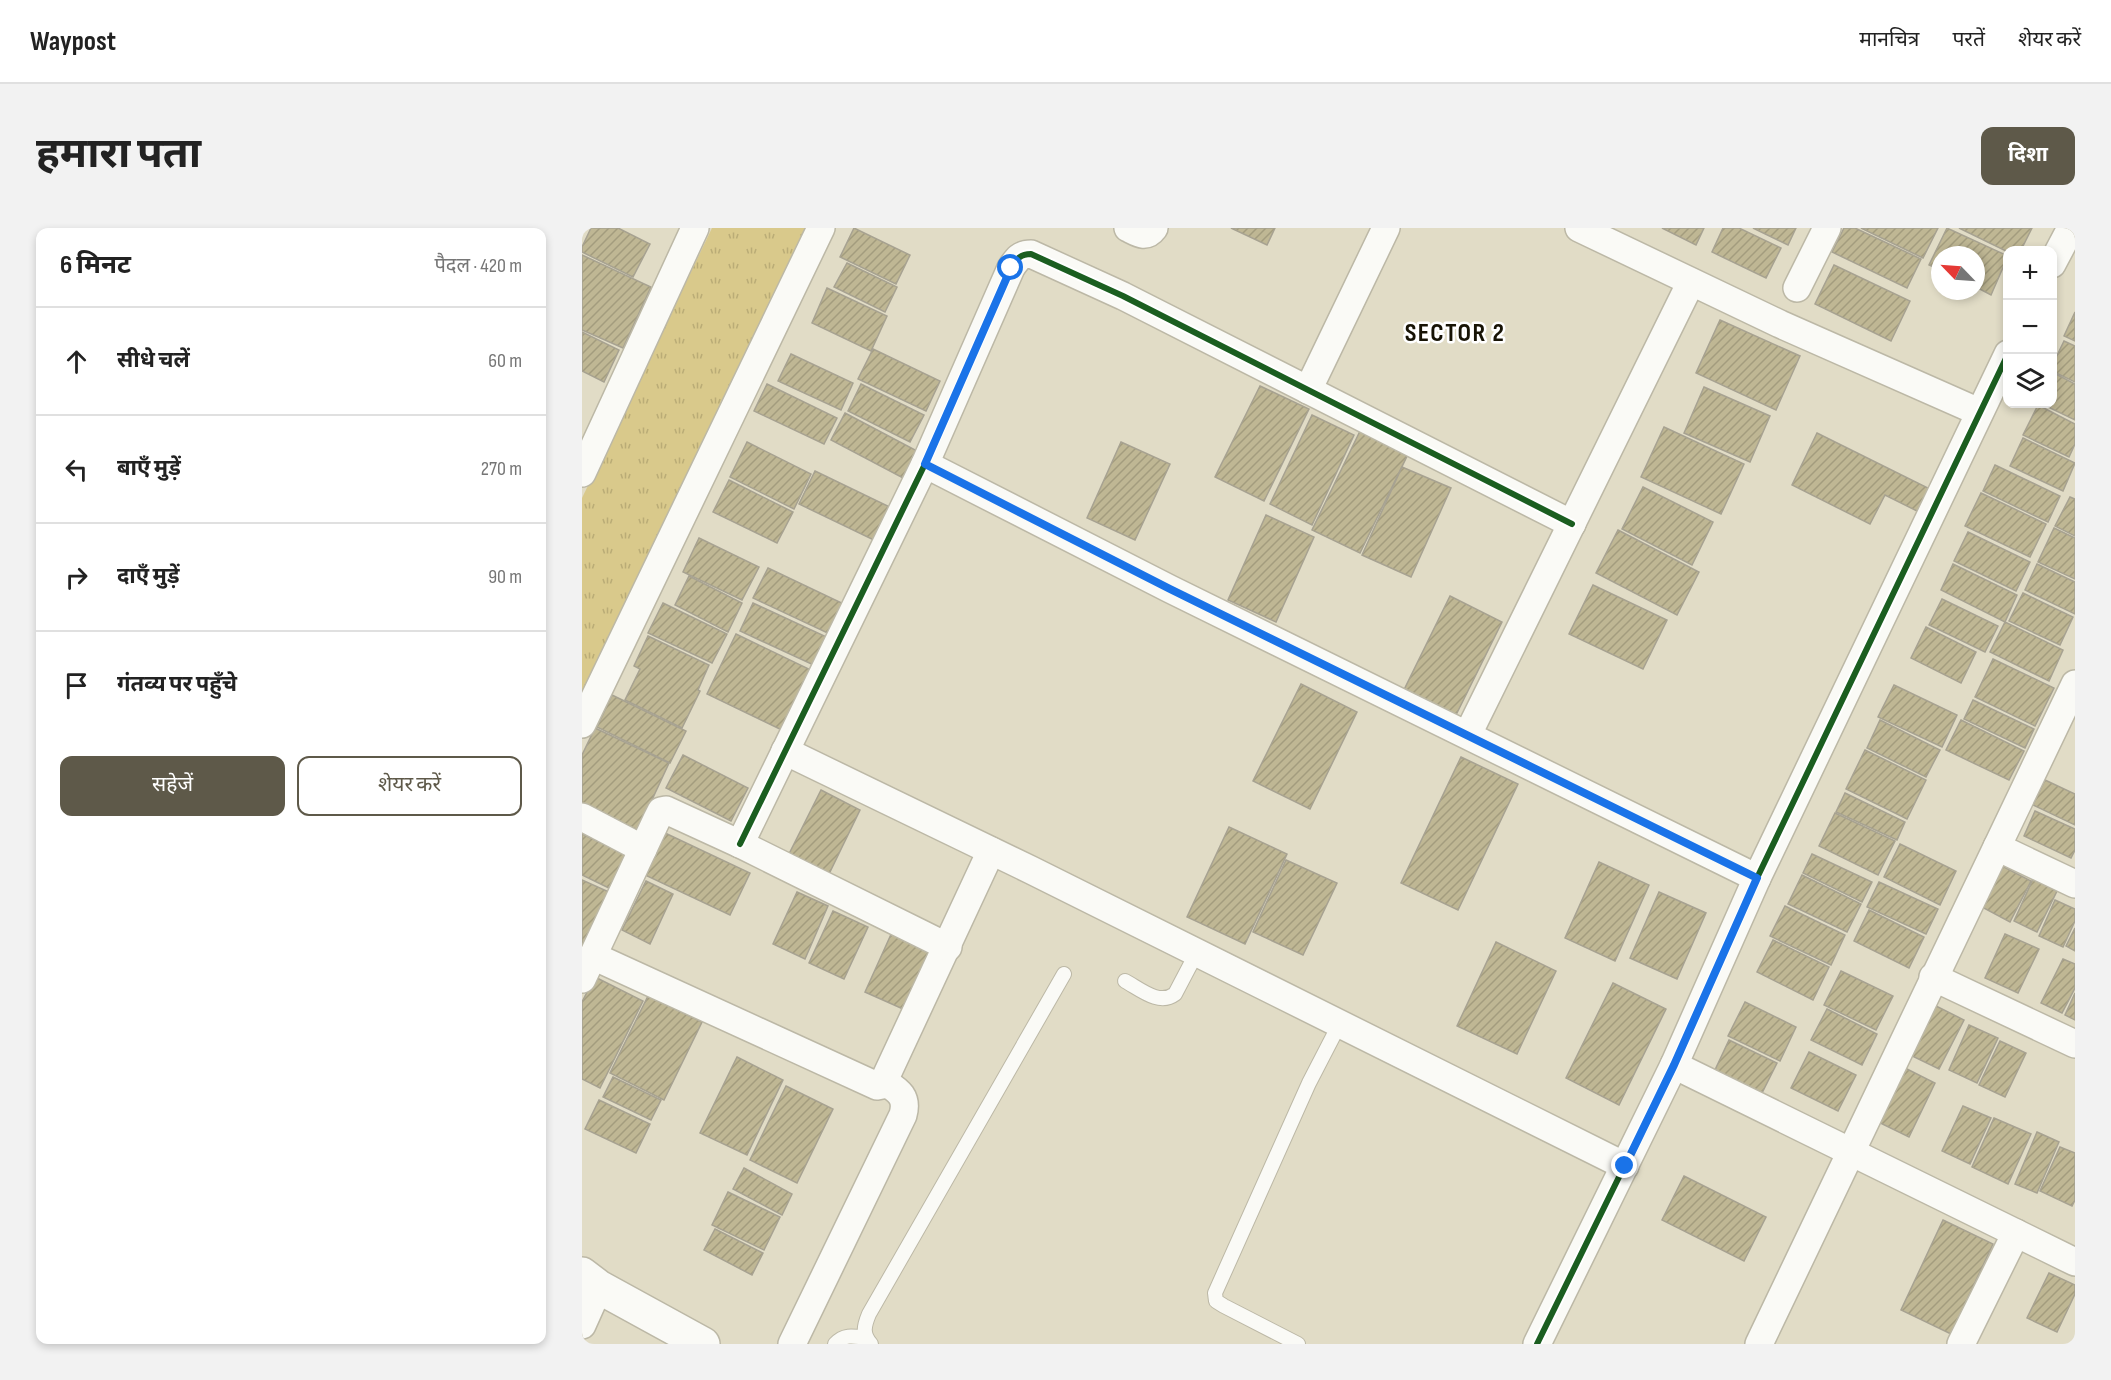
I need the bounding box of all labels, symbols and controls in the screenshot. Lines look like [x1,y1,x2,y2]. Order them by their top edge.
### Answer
text: Waypost [30,25,116,58]
text: मानचित्र [1859,27,1919,52]
text: परतें [1952,27,1985,52]
text: शेयर करें [2018,27,2081,52]
button: दिशा [1981,127,2075,185]
text: हमारा पता [36,129,201,180]
north arrow [1931,246,1985,300]
map controls [2003,246,2057,408]
button: + [2003,246,2057,300]
text: 6 मिनट [60,250,131,281]
text: पैदल · 420 m [434,254,522,278]
route start [997,254,1023,280]
button: − [2003,300,2057,354]
district label: SECTOR 2 [1405,318,1505,349]
icon: ahead [60,345,93,378]
text: सीधे चलें [117,347,190,374]
text: 60 m [488,349,522,373]
button: layers [2003,354,2057,408]
icon: left [60,453,93,486]
text: बाएँ मुड़ें [117,455,181,482]
text: 270 m [481,457,522,481]
icon: right [60,561,93,594]
text: दाएँ मुड़ें [117,563,180,590]
text: 90 m [488,565,522,589]
icon: arrive [60,669,93,702]
text: गंतव्य पर पहुँचे [117,671,237,698]
button: सहेजें [60,756,285,816]
button: शेयर करें [297,756,522,816]
route end [1611,1152,1637,1178]

